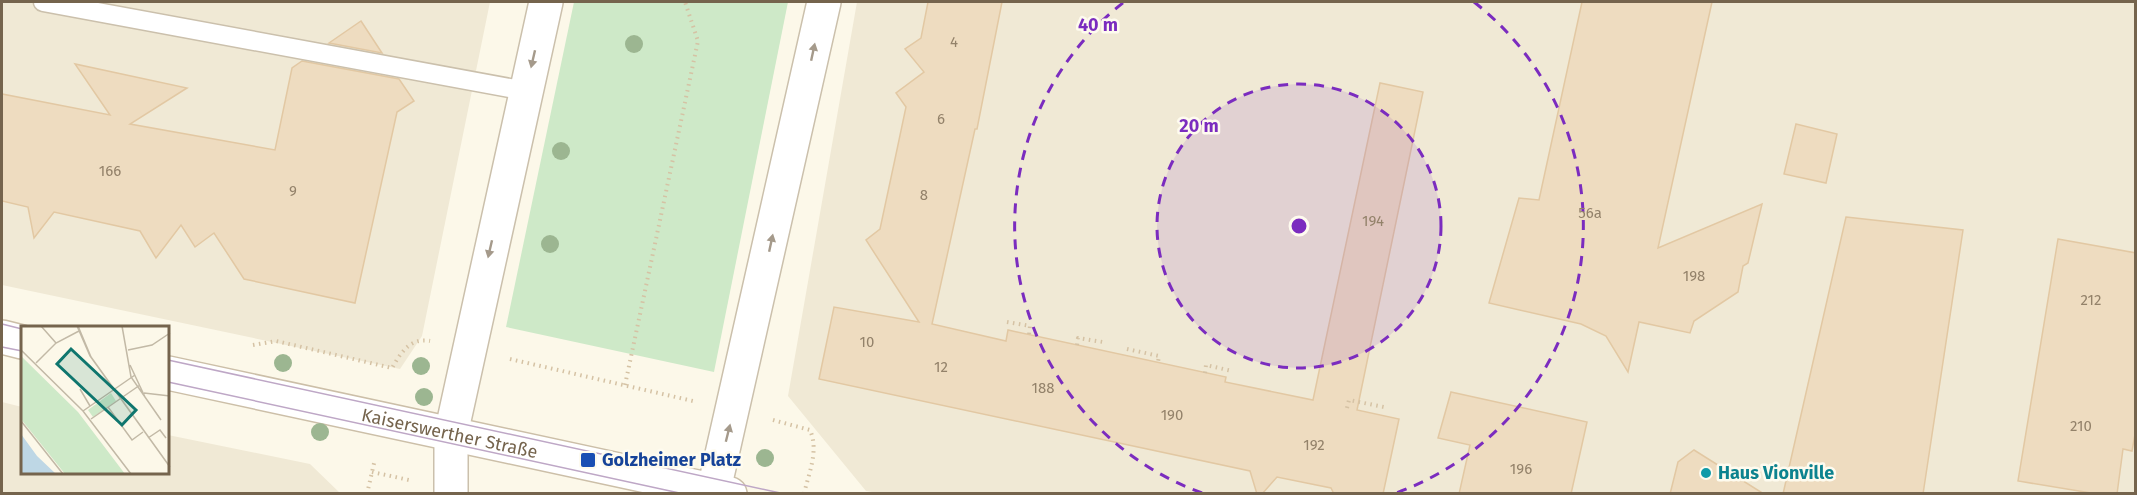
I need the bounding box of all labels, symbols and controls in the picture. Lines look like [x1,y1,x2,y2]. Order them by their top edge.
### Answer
text: 40 m [1078,14,1118,36]
house number: 4 [950,33,958,51]
one-way arrow [808,43,818,62]
one-way arrow [528,49,537,68]
house number: 6 [937,110,945,128]
text: 20 m [1179,115,1219,137]
house number: 166 [99,162,121,180]
house number: 9 [289,182,297,200]
house number: 8 [920,186,928,204]
house number: 56a [1578,204,1602,222]
house number: 194 [1362,212,1384,230]
centre of rings [1289,216,1309,236]
one-way arrow [766,234,776,252]
one-way arrow [485,240,495,258]
house number: 198 [1683,267,1705,285]
house number: 212 [2081,291,2101,309]
inset map [21,326,170,474]
house number: 10 [860,333,874,351]
house number: 12 [934,358,948,376]
house number: 188 [1031,379,1055,397]
street label: Kaiserswerther Straße [359,404,540,463]
house number: 190 [1161,406,1183,424]
house number: 210 [2070,417,2092,435]
one-way arrow [724,424,734,442]
house number: 192 [1303,436,1325,454]
place label: Golzheimer Platz [602,449,741,471]
marker: Golzheimer Platz [579,451,597,469]
house number: 196 [1510,460,1532,478]
place label: Haus Vionville [1718,462,1834,484]
marker: Haus Vionville [1699,466,1713,480]

